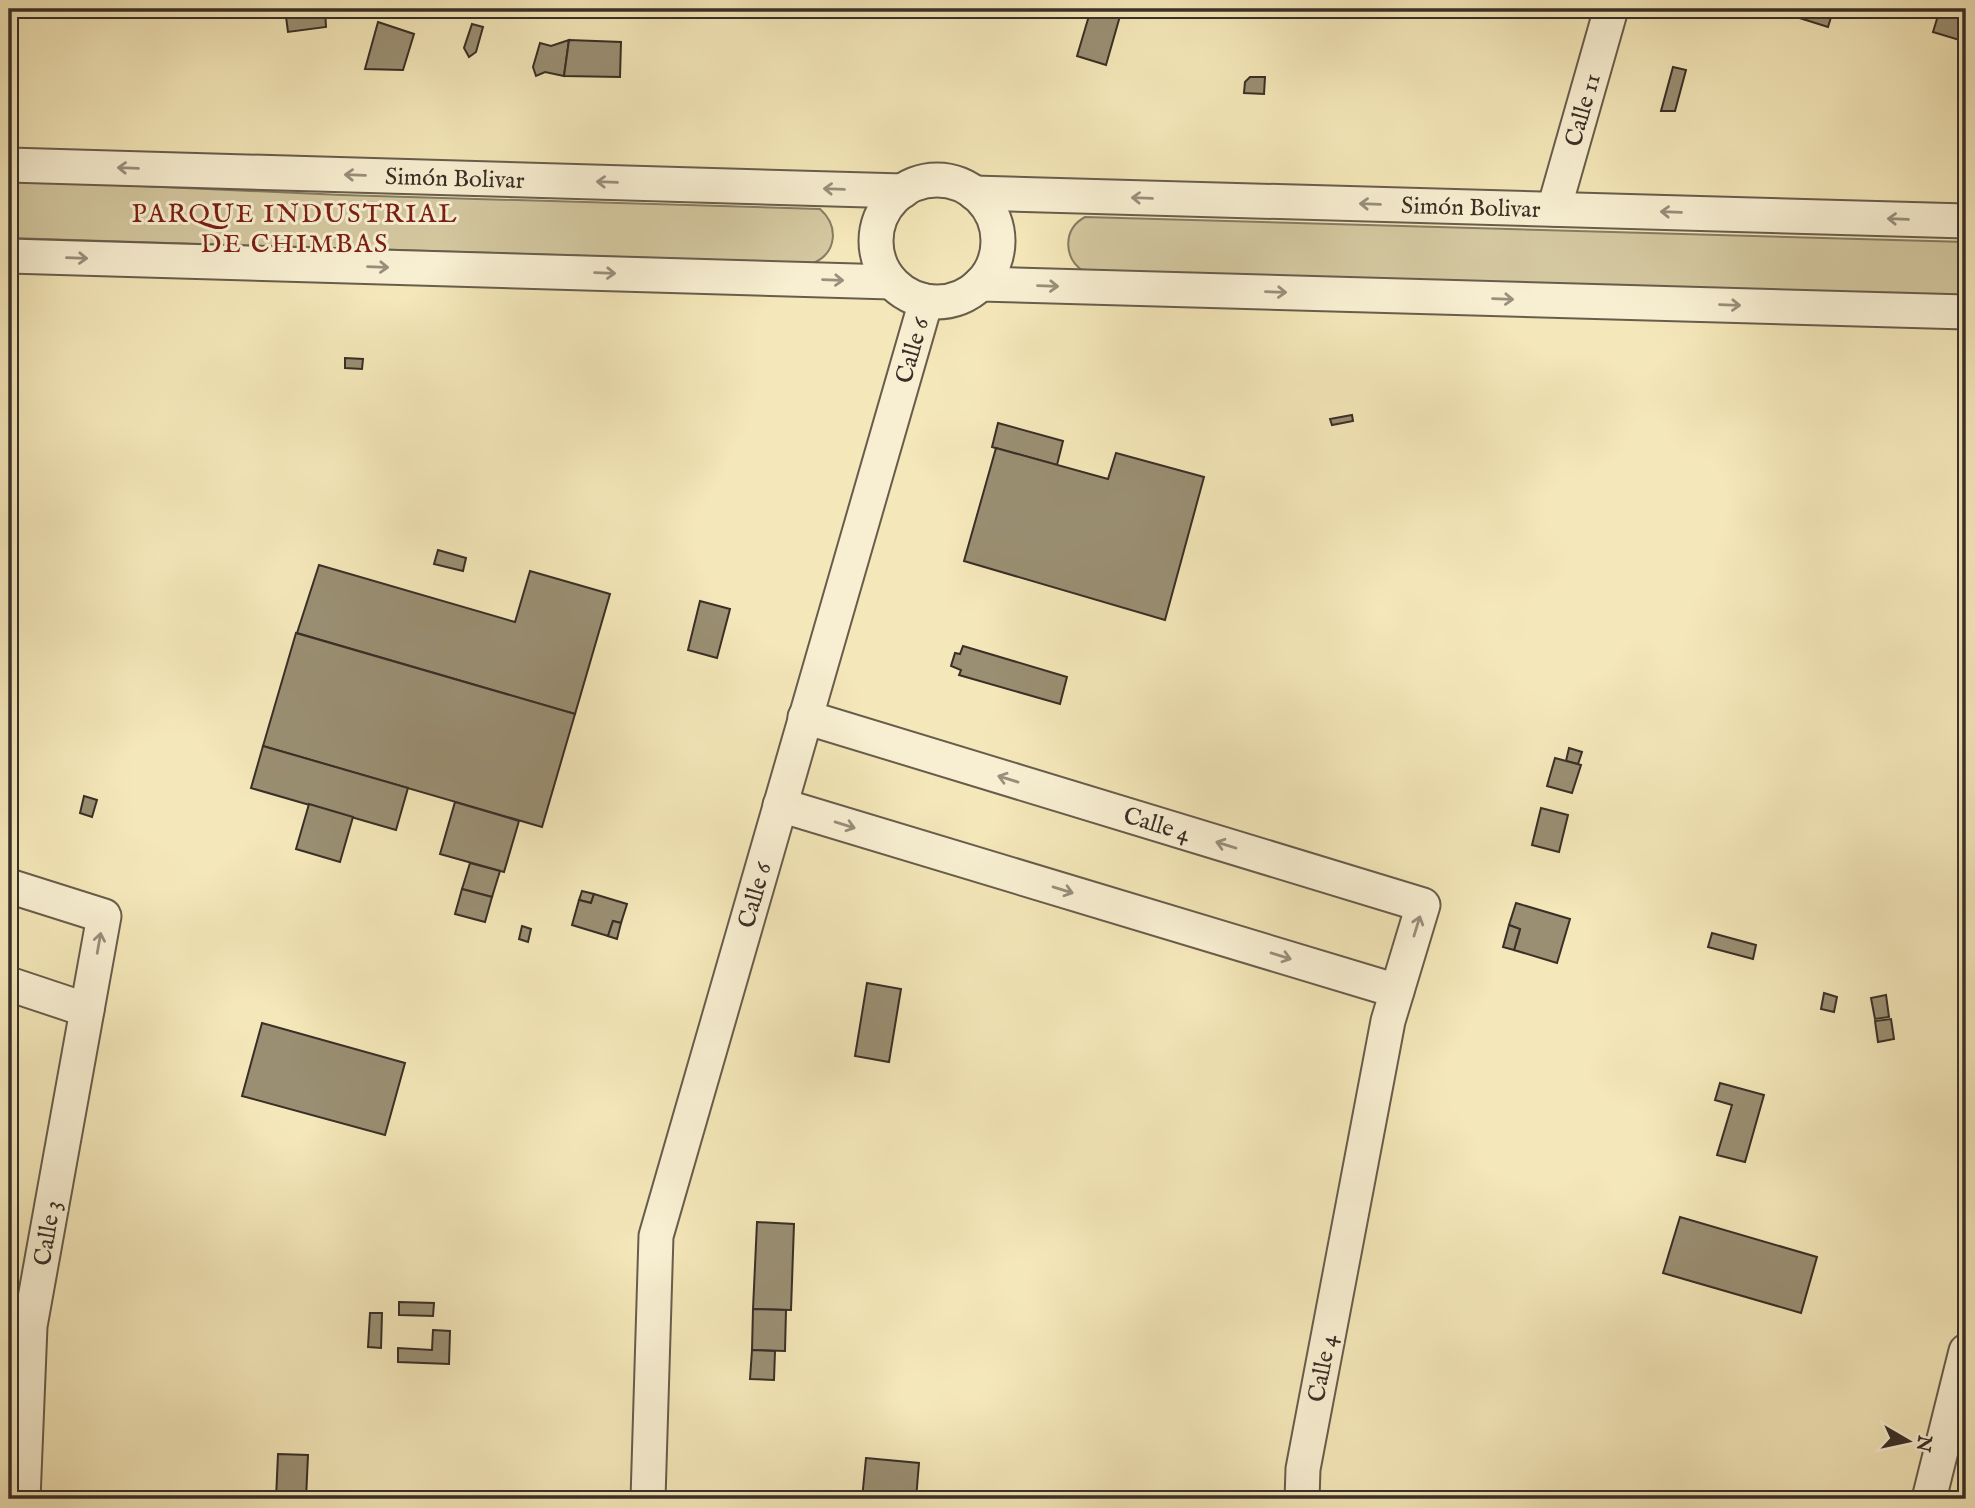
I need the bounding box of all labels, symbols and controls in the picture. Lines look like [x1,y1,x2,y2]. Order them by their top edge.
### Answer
street label: Calle 11 [1559,70,1609,151]
one-way arrow [116,162,139,175]
street label: Simón Bolivar [385,162,525,197]
one-way arrow [344,168,367,182]
one-way arrow [596,176,619,189]
one-way arrow [823,182,846,195]
one-way arrow [1131,191,1154,204]
street label: Simón Bolivar [1401,191,1541,226]
one-way arrow [1358,197,1381,211]
district label: PARQUE INDUSTRIAL DE CHIMBAS [131,198,459,261]
one-way arrow [1659,206,1682,219]
one-way arrow [1887,212,1910,225]
one-way arrow [65,251,88,264]
one-way arrow [366,260,389,273]
one-way arrow [593,267,616,280]
one-way arrow [821,273,844,287]
one-way arrow [1037,279,1060,293]
one-way arrow [1264,286,1287,299]
one-way arrow [1491,292,1514,305]
one-way arrow [1719,299,1742,312]
street label: Calle 6 [889,313,938,387]
one-way arrow [998,772,1020,785]
street label: Calle 4 [1119,801,1194,850]
one-way arrow [834,819,856,832]
one-way arrow [1215,838,1237,851]
street label: Calle 6 [732,858,780,932]
one-way arrow [1052,885,1074,898]
one-way arrow [1412,915,1425,937]
one-way arrow [93,932,107,955]
one-way arrow [1270,950,1292,963]
street label: Calle 3 [28,1198,69,1268]
street label: Calle 4 [1302,1331,1345,1405]
north arrow [1874,1406,1944,1476]
text: N [1910,1432,1936,1454]

